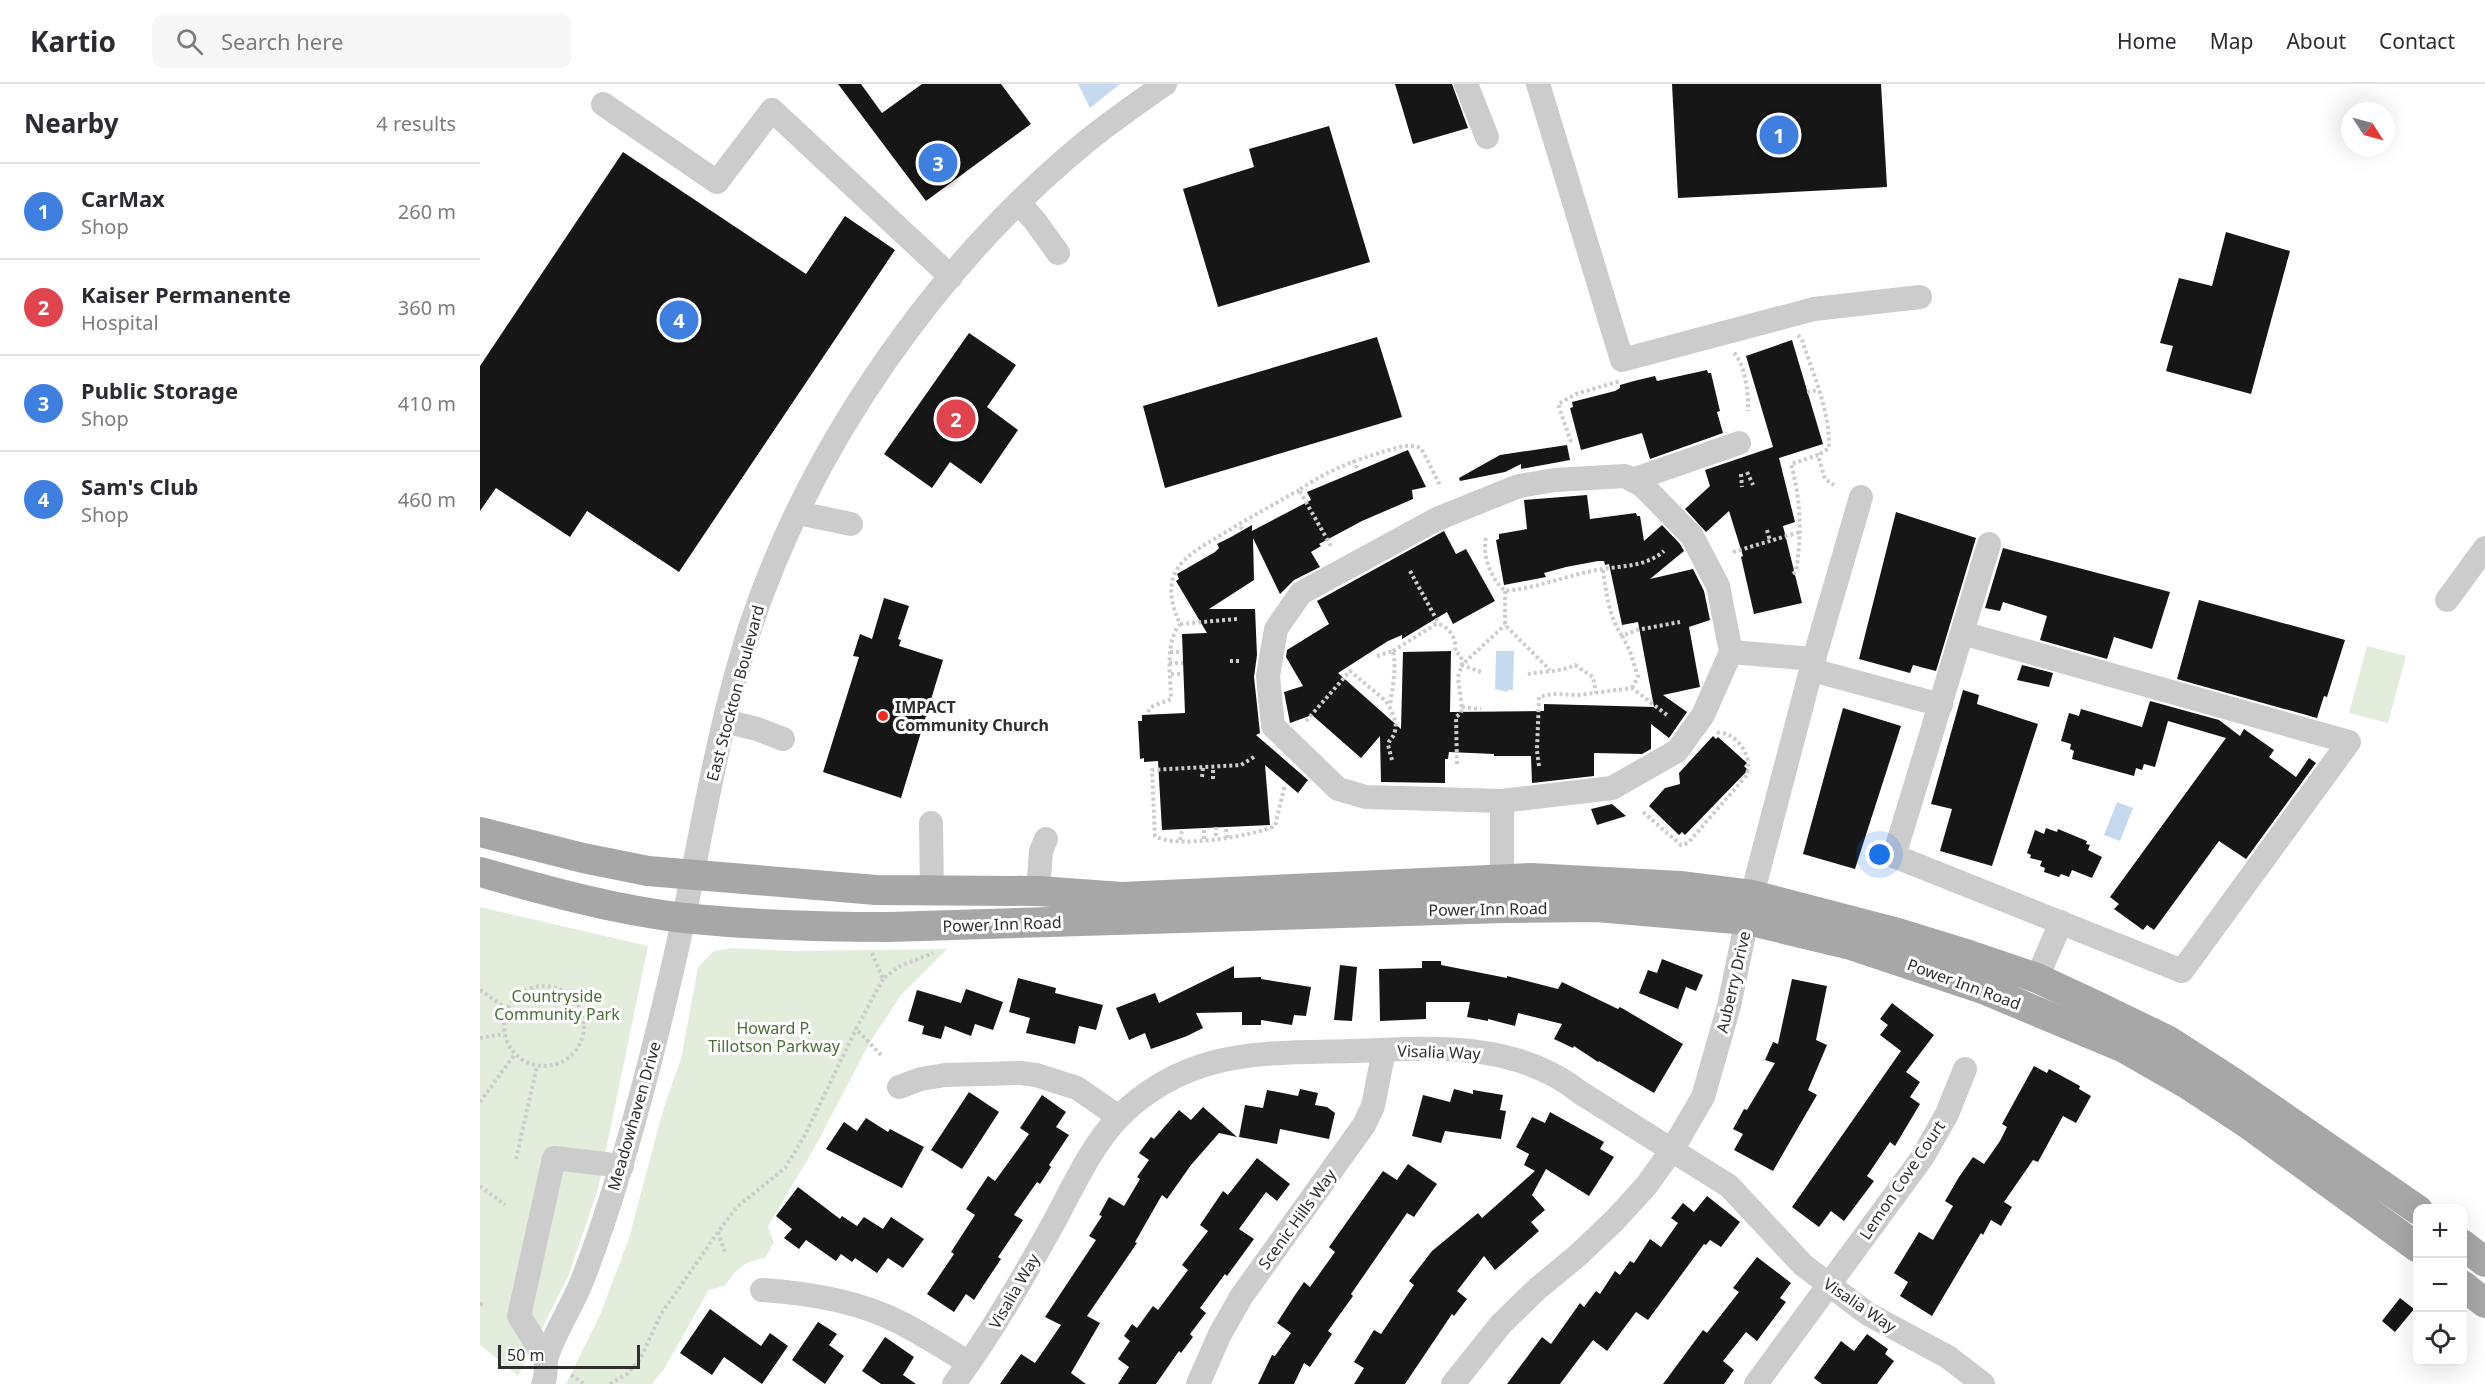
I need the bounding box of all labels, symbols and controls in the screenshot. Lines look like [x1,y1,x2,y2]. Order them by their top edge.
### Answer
search box [152,14,572,68]
text: Kartio [30,22,116,60]
icon: search [173,25,206,58]
text: Search here [221,26,343,56]
text: Home [2117,27,2177,55]
text: Map [2210,27,2253,55]
text: About [2286,27,2346,55]
text: Contact [2379,27,2455,55]
north arrow [2341,102,2395,156]
text: Nearby [24,105,119,141]
text: 4 results [376,110,456,137]
pin: 1 [1760,112,1798,158]
pin: 3 [918,140,958,185]
text: CarMax [81,183,165,213]
text: 1 [38,198,49,225]
text: 260 m [398,198,456,225]
text: Shop [81,213,129,240]
text: Kaiser Permanente [81,279,291,309]
text: 2 [38,294,49,321]
text: 360 m [398,294,456,321]
pin: 4 [660,298,698,342]
text: Hospital [81,309,159,336]
text: Public Storage [81,375,238,405]
text: 3 [38,390,49,417]
text: 410 m [398,390,456,417]
pin: 2 [936,396,976,442]
text: Shop [81,405,129,432]
text: Sam's Club [81,471,198,501]
text: 4 [38,486,49,513]
text: 460 m [398,486,456,513]
text: Shop [81,501,129,528]
street label: East Stockton Boulevard [701,603,769,783]
place label: IMPACT Community Church [895,696,1049,736]
marker: IMPACT Community Church [876,709,890,723]
your location [1865,840,1894,869]
street label: Power Inn Road [1428,897,1548,921]
street label: Power Inn Road [942,911,1062,937]
street label: Auberry Drive [1711,929,1755,1035]
street label: Power Inn Road [1904,953,2024,1015]
park label: Countryside Community Park [494,985,620,1025]
park label: Howard P. Tillotson Parkway [708,1017,841,1057]
street label: Meadowhaven Drive [602,1039,666,1193]
street label: Visalia Way [1397,1040,1482,1064]
street label: Lemon Cove Court [1854,1116,1950,1244]
street label: Scenic Hills Way [1253,1164,1341,1274]
map controls [2413,1204,2467,1366]
button: + [2413,1204,2467,1258]
street label: Visalia Way [984,1249,1045,1333]
button: − [2413,1258,2467,1312]
street label: Visalia Way [1819,1273,1901,1338]
button: locate [2413,1312,2467,1366]
scale bar [498,1342,640,1370]
text: 50 m [507,1344,544,1366]

